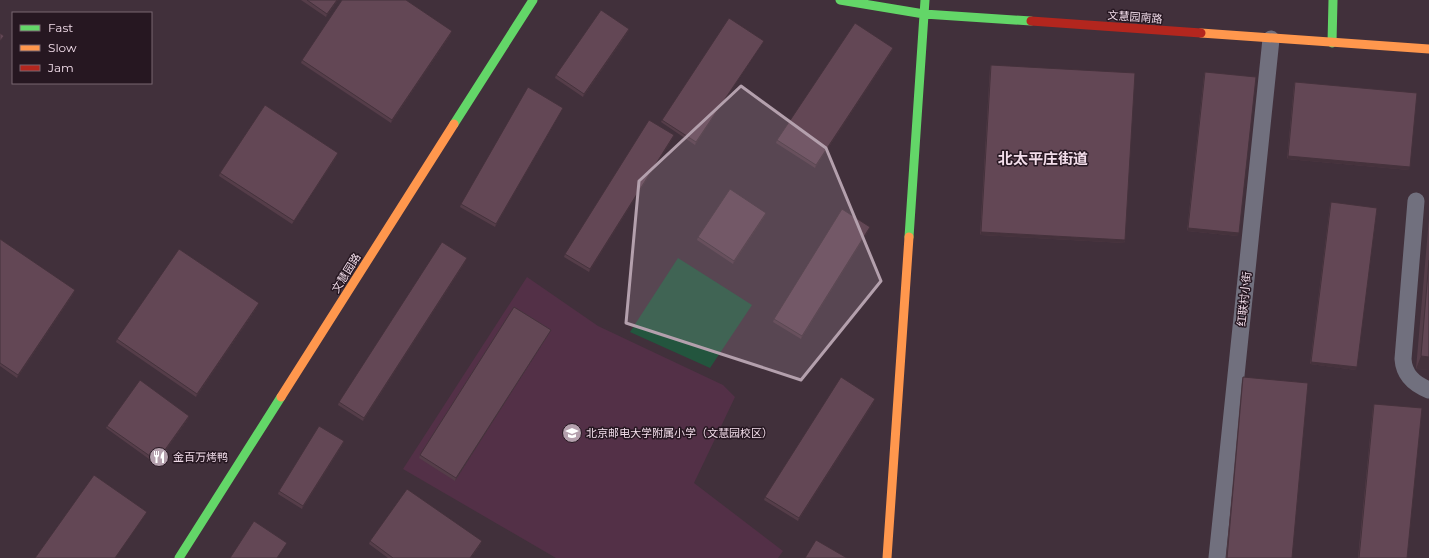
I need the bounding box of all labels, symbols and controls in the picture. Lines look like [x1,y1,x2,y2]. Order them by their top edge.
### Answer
street label: 文慧园南路 [1107,8,1163,26]
legend [12,12,152,84]
text: Fast [48,20,73,35]
text: Slow [48,40,77,55]
text: Jam [47,60,74,75]
district label: 北太平庄街道 [998,149,1088,168]
street label: 文慧园路 [328,251,364,295]
street label: 红联村小街 [1234,271,1254,327]
school or university icon: 北京邮电大学附属小学（文慧园校区） [561,422,583,444]
place label: 北京邮电大学附属小学（文慧园校区） [586,426,773,440]
restaurant icon: 金百万烤鸭 [148,446,170,468]
place label: 金百万烤鸭 [173,450,228,464]

